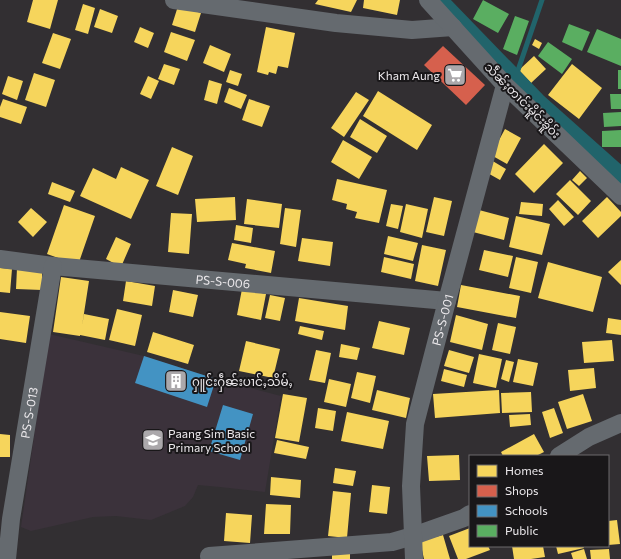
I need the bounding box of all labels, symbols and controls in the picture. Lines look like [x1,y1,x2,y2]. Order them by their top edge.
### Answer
street label: သဵၼ်ႈတၢင်းမိူင်းၶိူဝ်း [479,59,564,144]
supermarket icon: Kham Aung [442,62,468,88]
place label: Kham Aung [378,68,440,82]
street label: PS-S-006 [195,272,251,290]
street label: PS-S-001 [429,292,456,347]
building icon: ႁူင်းႁဵꧣ်းပၢင်ႇသိမ်ႇ [163,368,189,394]
place label: ႁူင်းႁဵꧣ်းပၢင်ႇသိမ်ႇ [192,373,293,392]
street label: PS-S-013 [18,386,40,439]
place label: Paang Sim Basic Primary School [168,426,255,454]
school or university icon: Paang Sim Basic Primary School [140,427,166,453]
legend [469,455,609,547]
text: Homes [505,463,543,477]
text: Shops [505,483,539,497]
text: Schools [505,503,548,517]
text: Public [505,523,538,537]

